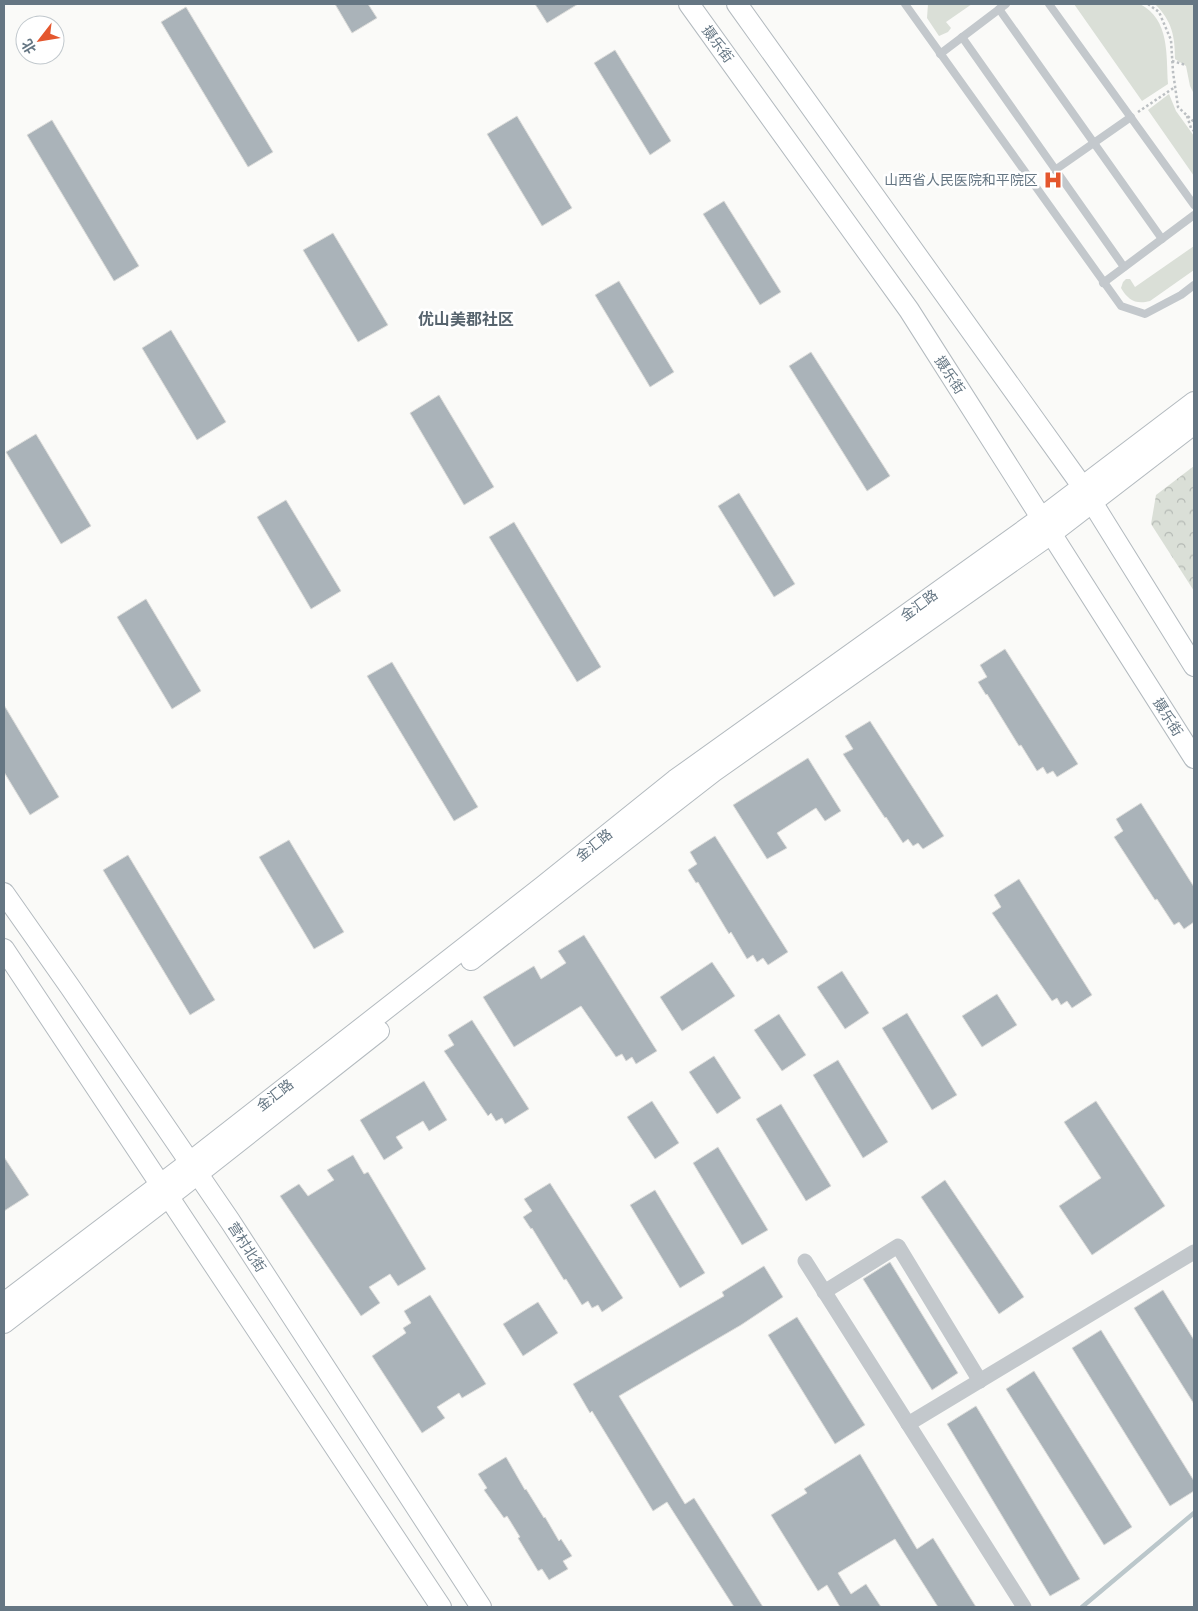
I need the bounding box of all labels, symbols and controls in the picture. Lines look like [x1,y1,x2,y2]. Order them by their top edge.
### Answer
north arrow [15,15,65,65]
street label: 摄乐街 [699,22,737,66]
text: 北 [18,37,39,57]
hospital icon: 山西省人民医院和平院区 [1042,169,1064,191]
place label: 山西省人民医院和平院区 [884,172,1038,188]
district label: 优山美郡社区 [418,310,514,329]
street label: 摄乐街 [932,353,968,397]
street label: 金汇路 [897,586,941,624]
street label: 摄乐街 [1150,695,1186,739]
street label: 金汇路 [573,826,615,864]
street label: 金汇路 [254,1076,296,1114]
street label: 营村北街 [225,1219,269,1275]

